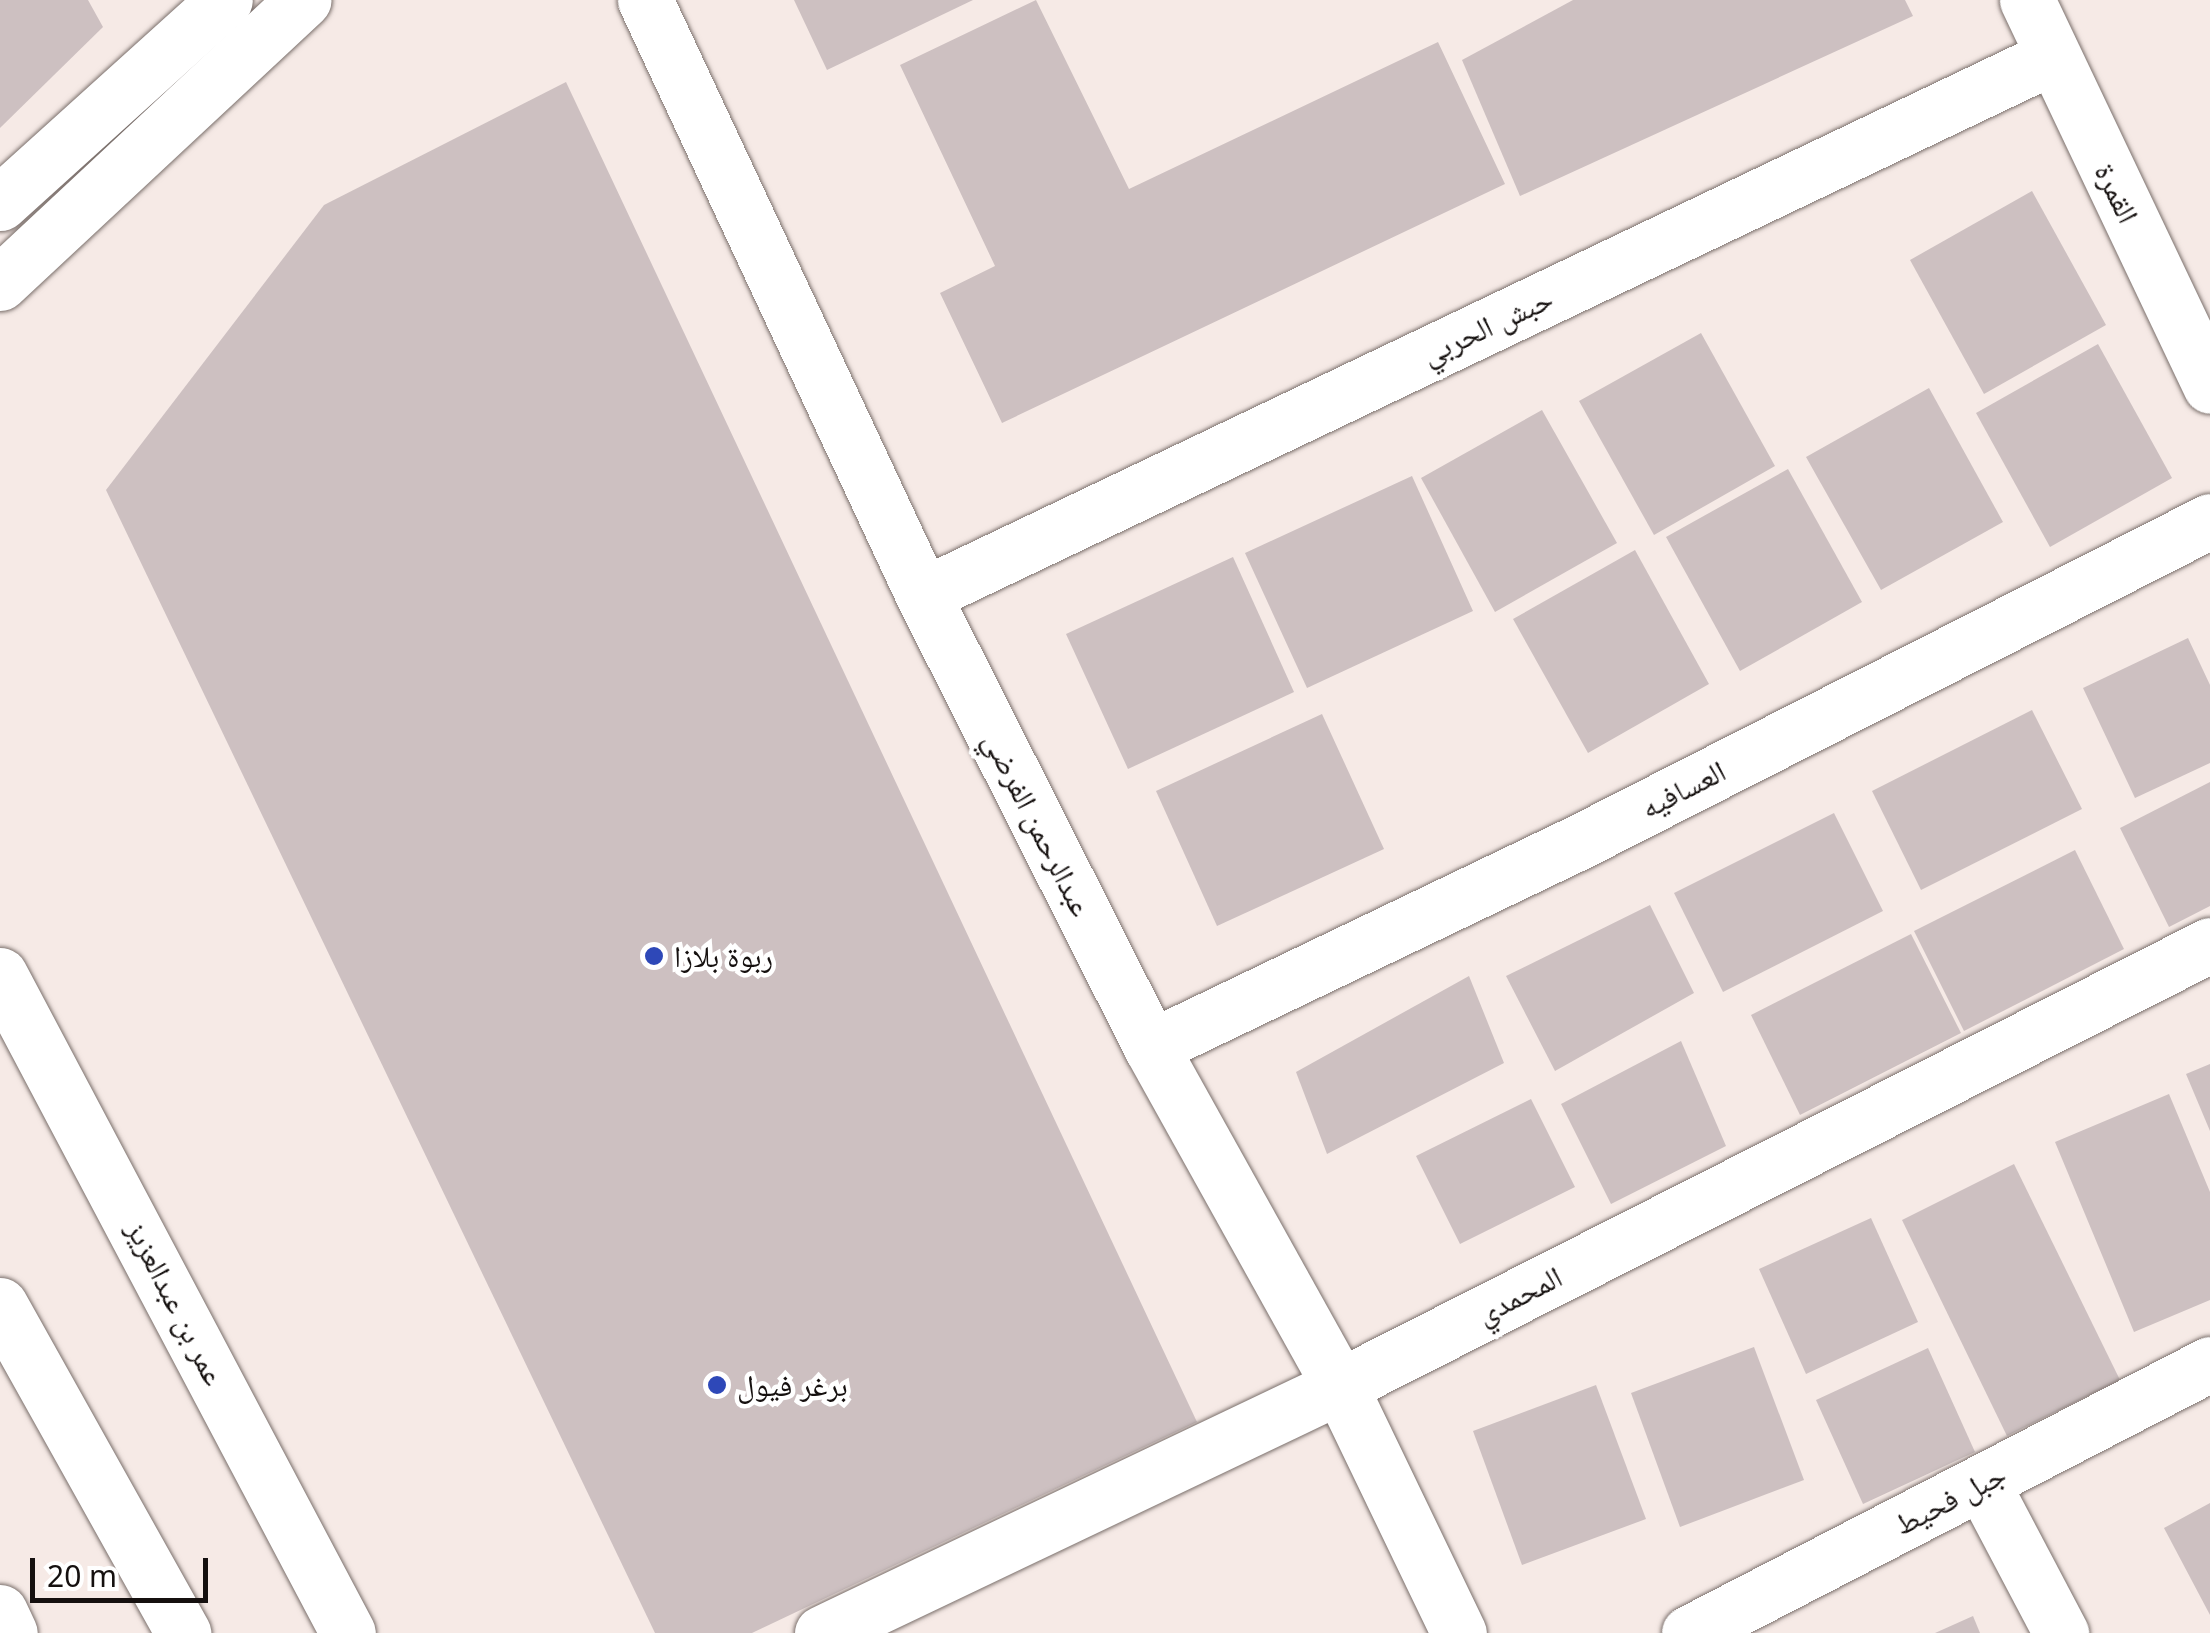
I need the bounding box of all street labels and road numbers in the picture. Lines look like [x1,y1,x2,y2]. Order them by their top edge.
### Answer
street label: القمرة [2087,157,2147,229]
street label: حبش الحربي [1416,280,1558,372]
street label: عبدالرحمن الفرضي [976,726,1100,922]
street label: العسافيه [1635,752,1731,826]
street label: عمر بن عبدالعزيز [119,1215,233,1391]
street label: المحمدي [1470,1258,1568,1332]
street label: جبل فحيط [1888,1456,2012,1542]

